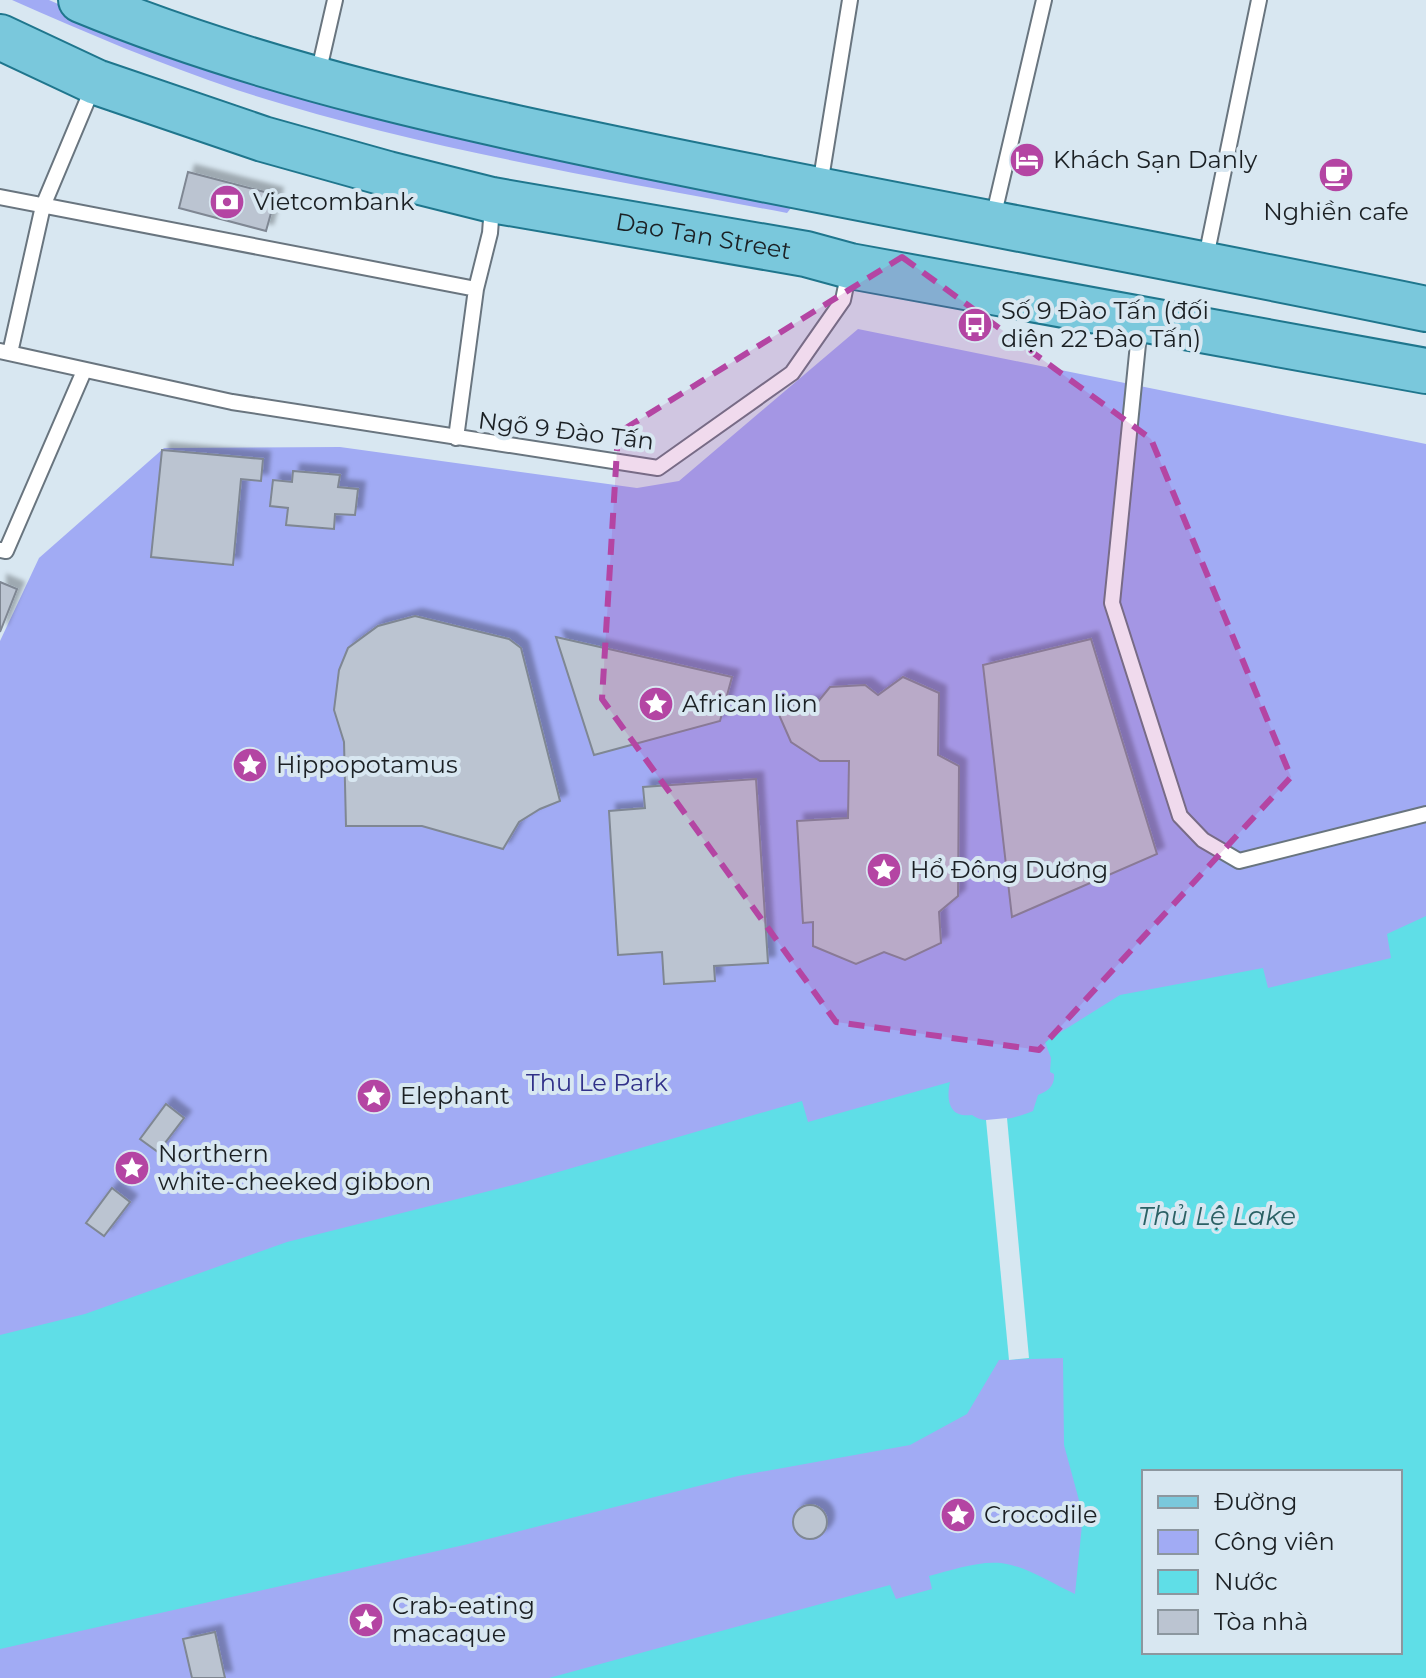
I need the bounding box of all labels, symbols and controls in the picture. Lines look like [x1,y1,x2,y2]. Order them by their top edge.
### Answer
hotel icon: Khách Sạn Danly [1008,141,1046,179]
place label: Khách Sạn Danly [1053,145,1257,174]
cafe icon: Nghiền cafe [1317,156,1355,194]
bank icon: Vietcombank [208,183,246,221]
place label: Vietcombank [253,187,415,216]
place label: Nghiền cafe [1263,197,1409,226]
street label: Dao Tan Street [613,207,794,265]
place label: Số 9 Đào Tấn (đối diện 22 Đào Tấn) [1001,296,1209,353]
bus stop icon: Số 9 Đào Tấn (đối diện 22 Đào Tấn) [956,306,994,344]
street label: Ngõ 9 Đào Tấn [476,405,656,456]
place icon: African lion [637,685,675,723]
place label: African lion [682,689,818,718]
place icon: Hippopotamus [231,746,269,784]
place label: Hippopotamus [276,750,458,779]
place icon: Hổ Đông Dương [865,851,903,889]
place label: Hổ Đông Dương [910,855,1108,884]
park label: Thu Le Park [526,1068,669,1097]
place icon: Elephant [355,1077,393,1115]
place label: Elephant [400,1081,510,1110]
place label: Northern white-cheeked gibbon [158,1139,431,1196]
place icon: Northern white-cheeked gibbon [113,1149,151,1187]
water label: Thủ Lệ Lake [1138,1200,1296,1232]
legend [1142,1470,1402,1654]
text: Đường [1214,1487,1297,1516]
place icon: Crocodile [939,1496,977,1534]
place label: Crocodile [984,1500,1097,1529]
text: Công viên [1214,1527,1335,1556]
text: Nước [1214,1567,1278,1596]
place label: Crab-eating macaque [392,1591,535,1648]
place icon: Crab-eating macaque [347,1601,385,1639]
text: Tòa nhà [1214,1607,1308,1636]

